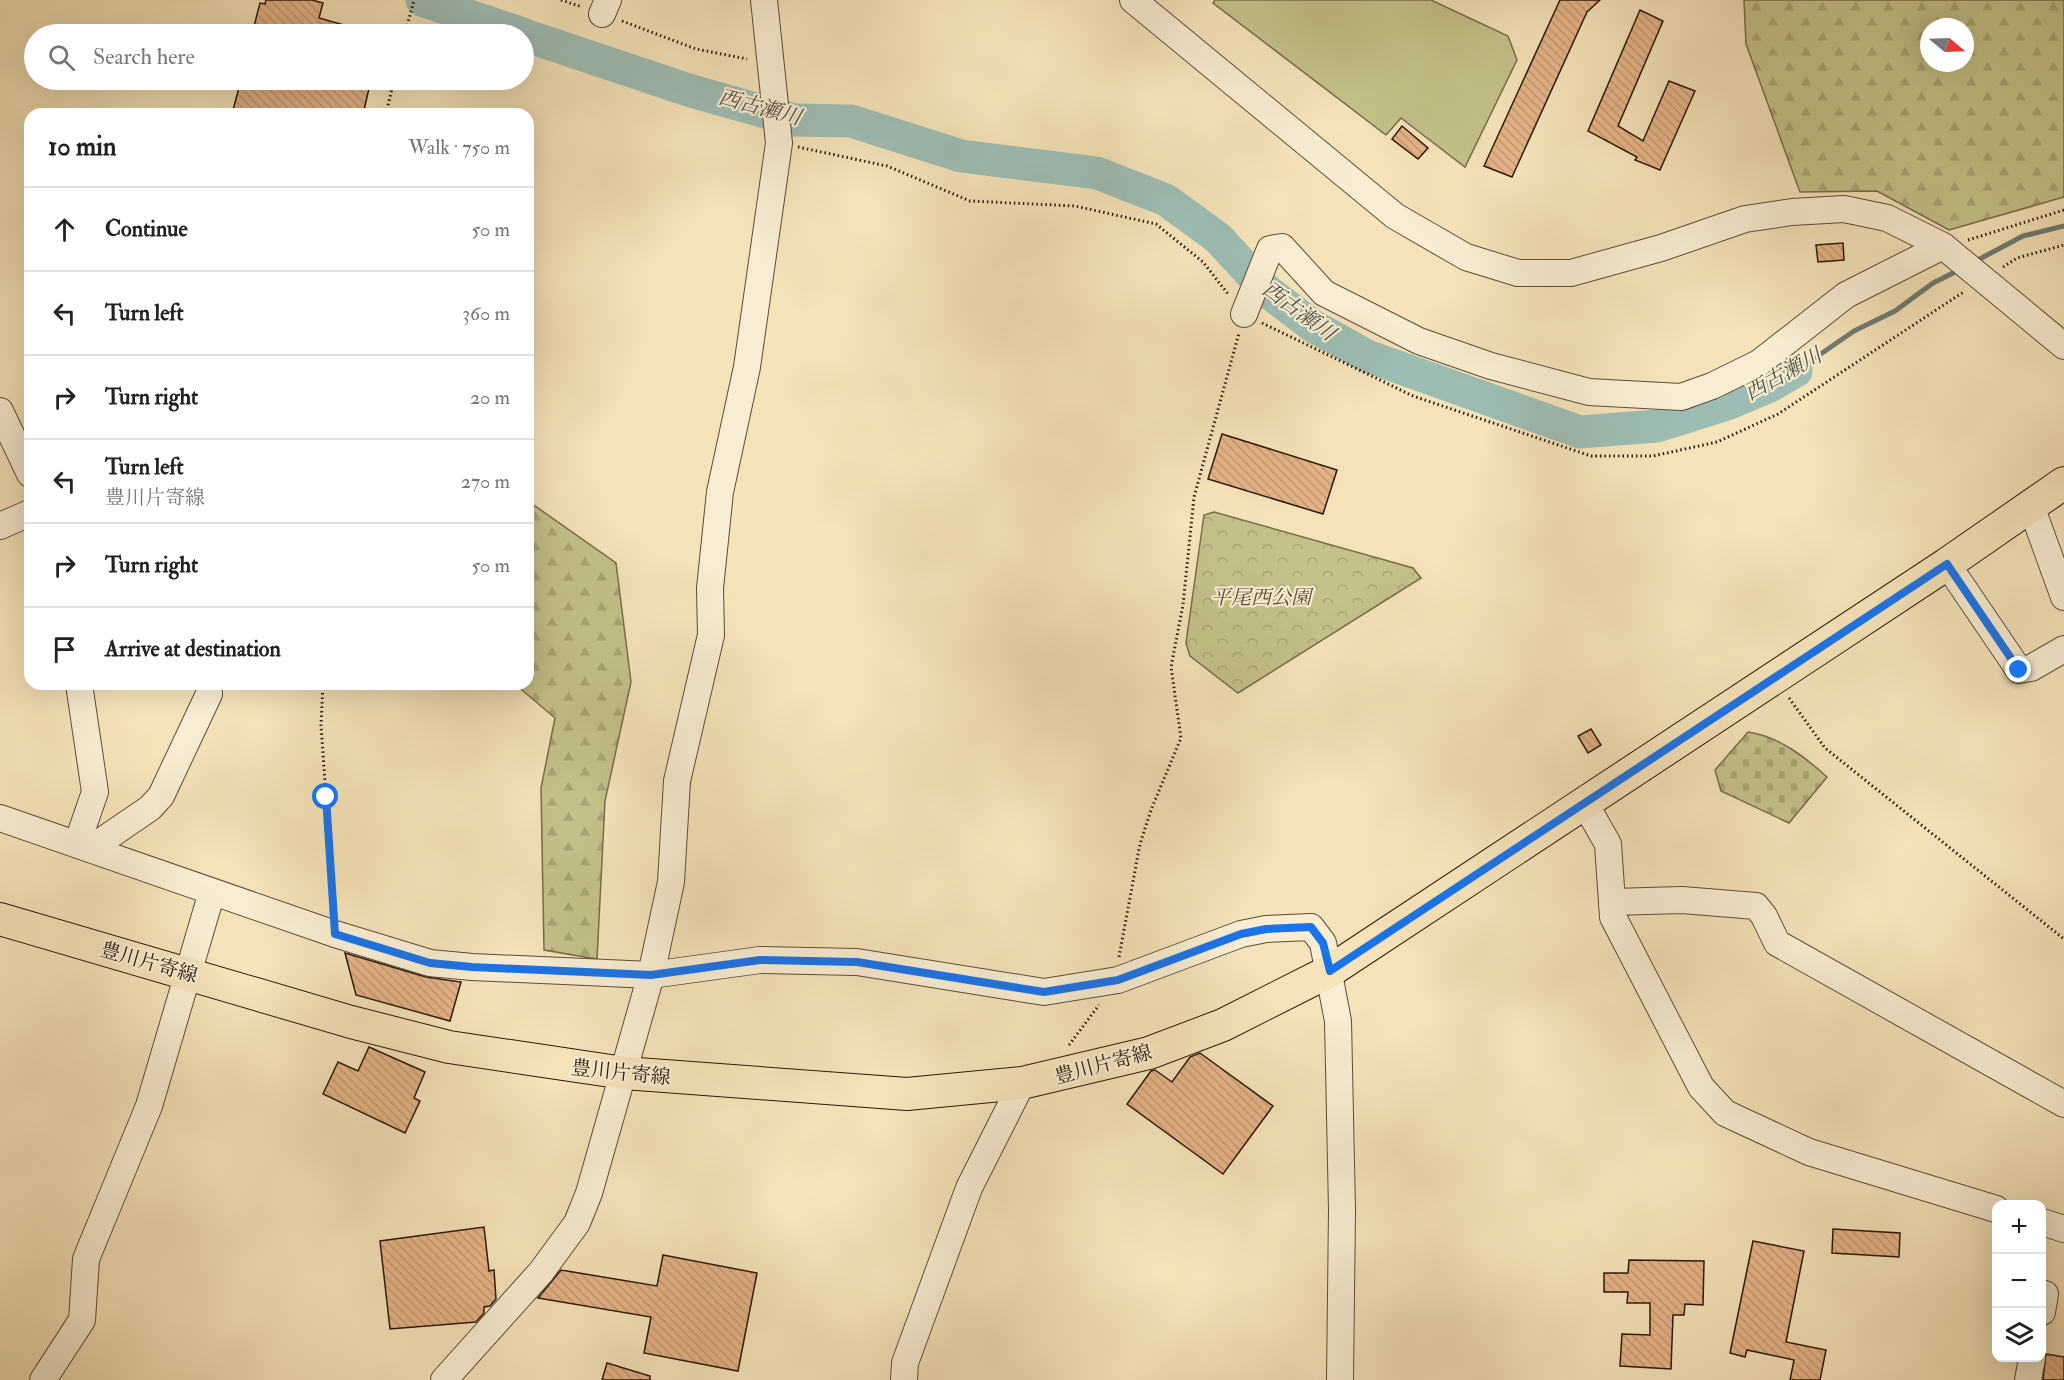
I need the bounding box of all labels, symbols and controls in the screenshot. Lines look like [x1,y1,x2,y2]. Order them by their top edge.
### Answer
north arrow [1920,18,1974,72]
search box [24,24,534,90]
icon: search [45,41,78,74]
text: Search here [93,43,195,71]
water label: 西古瀬川 [716,84,806,132]
text: 10 min [48,131,116,163]
text: Walk · 750 m [408,135,510,160]
icon: ahead [48,213,81,246]
text: Continue [105,215,188,243]
text: 50 m [471,217,510,242]
water label: 西古瀬川 [1257,276,1342,348]
icon: left [48,297,81,330]
text: Turn left [105,299,184,327]
text: 360 m [462,301,510,326]
water label: 西古瀬川 [1740,341,1828,407]
icon: right [48,381,81,414]
text: Turn right [105,383,198,411]
text: 20 m [470,385,510,410]
text: Turn left [105,453,184,481]
icon: left [48,465,81,498]
text: 270 m [461,469,510,494]
text: 豊川片寄線 [105,485,205,510]
icon: right [48,549,81,582]
text: Turn right [105,551,198,579]
text: 50 m [471,553,510,578]
park label: 平尾西公園 [1211,585,1314,610]
icon: arrive [48,633,81,666]
text: Arrive at destination [105,635,281,663]
route end [2005,656,2031,682]
route start [312,783,338,809]
street label: 豊川片寄線 [97,937,200,988]
street label: 豊川片寄線 [1052,1039,1155,1089]
street label: 豊川片寄線 [570,1055,672,1090]
map controls [1992,1200,2046,1362]
button: + [1992,1200,2046,1254]
button: − [1992,1254,2046,1308]
button: layers [1992,1308,2046,1362]

